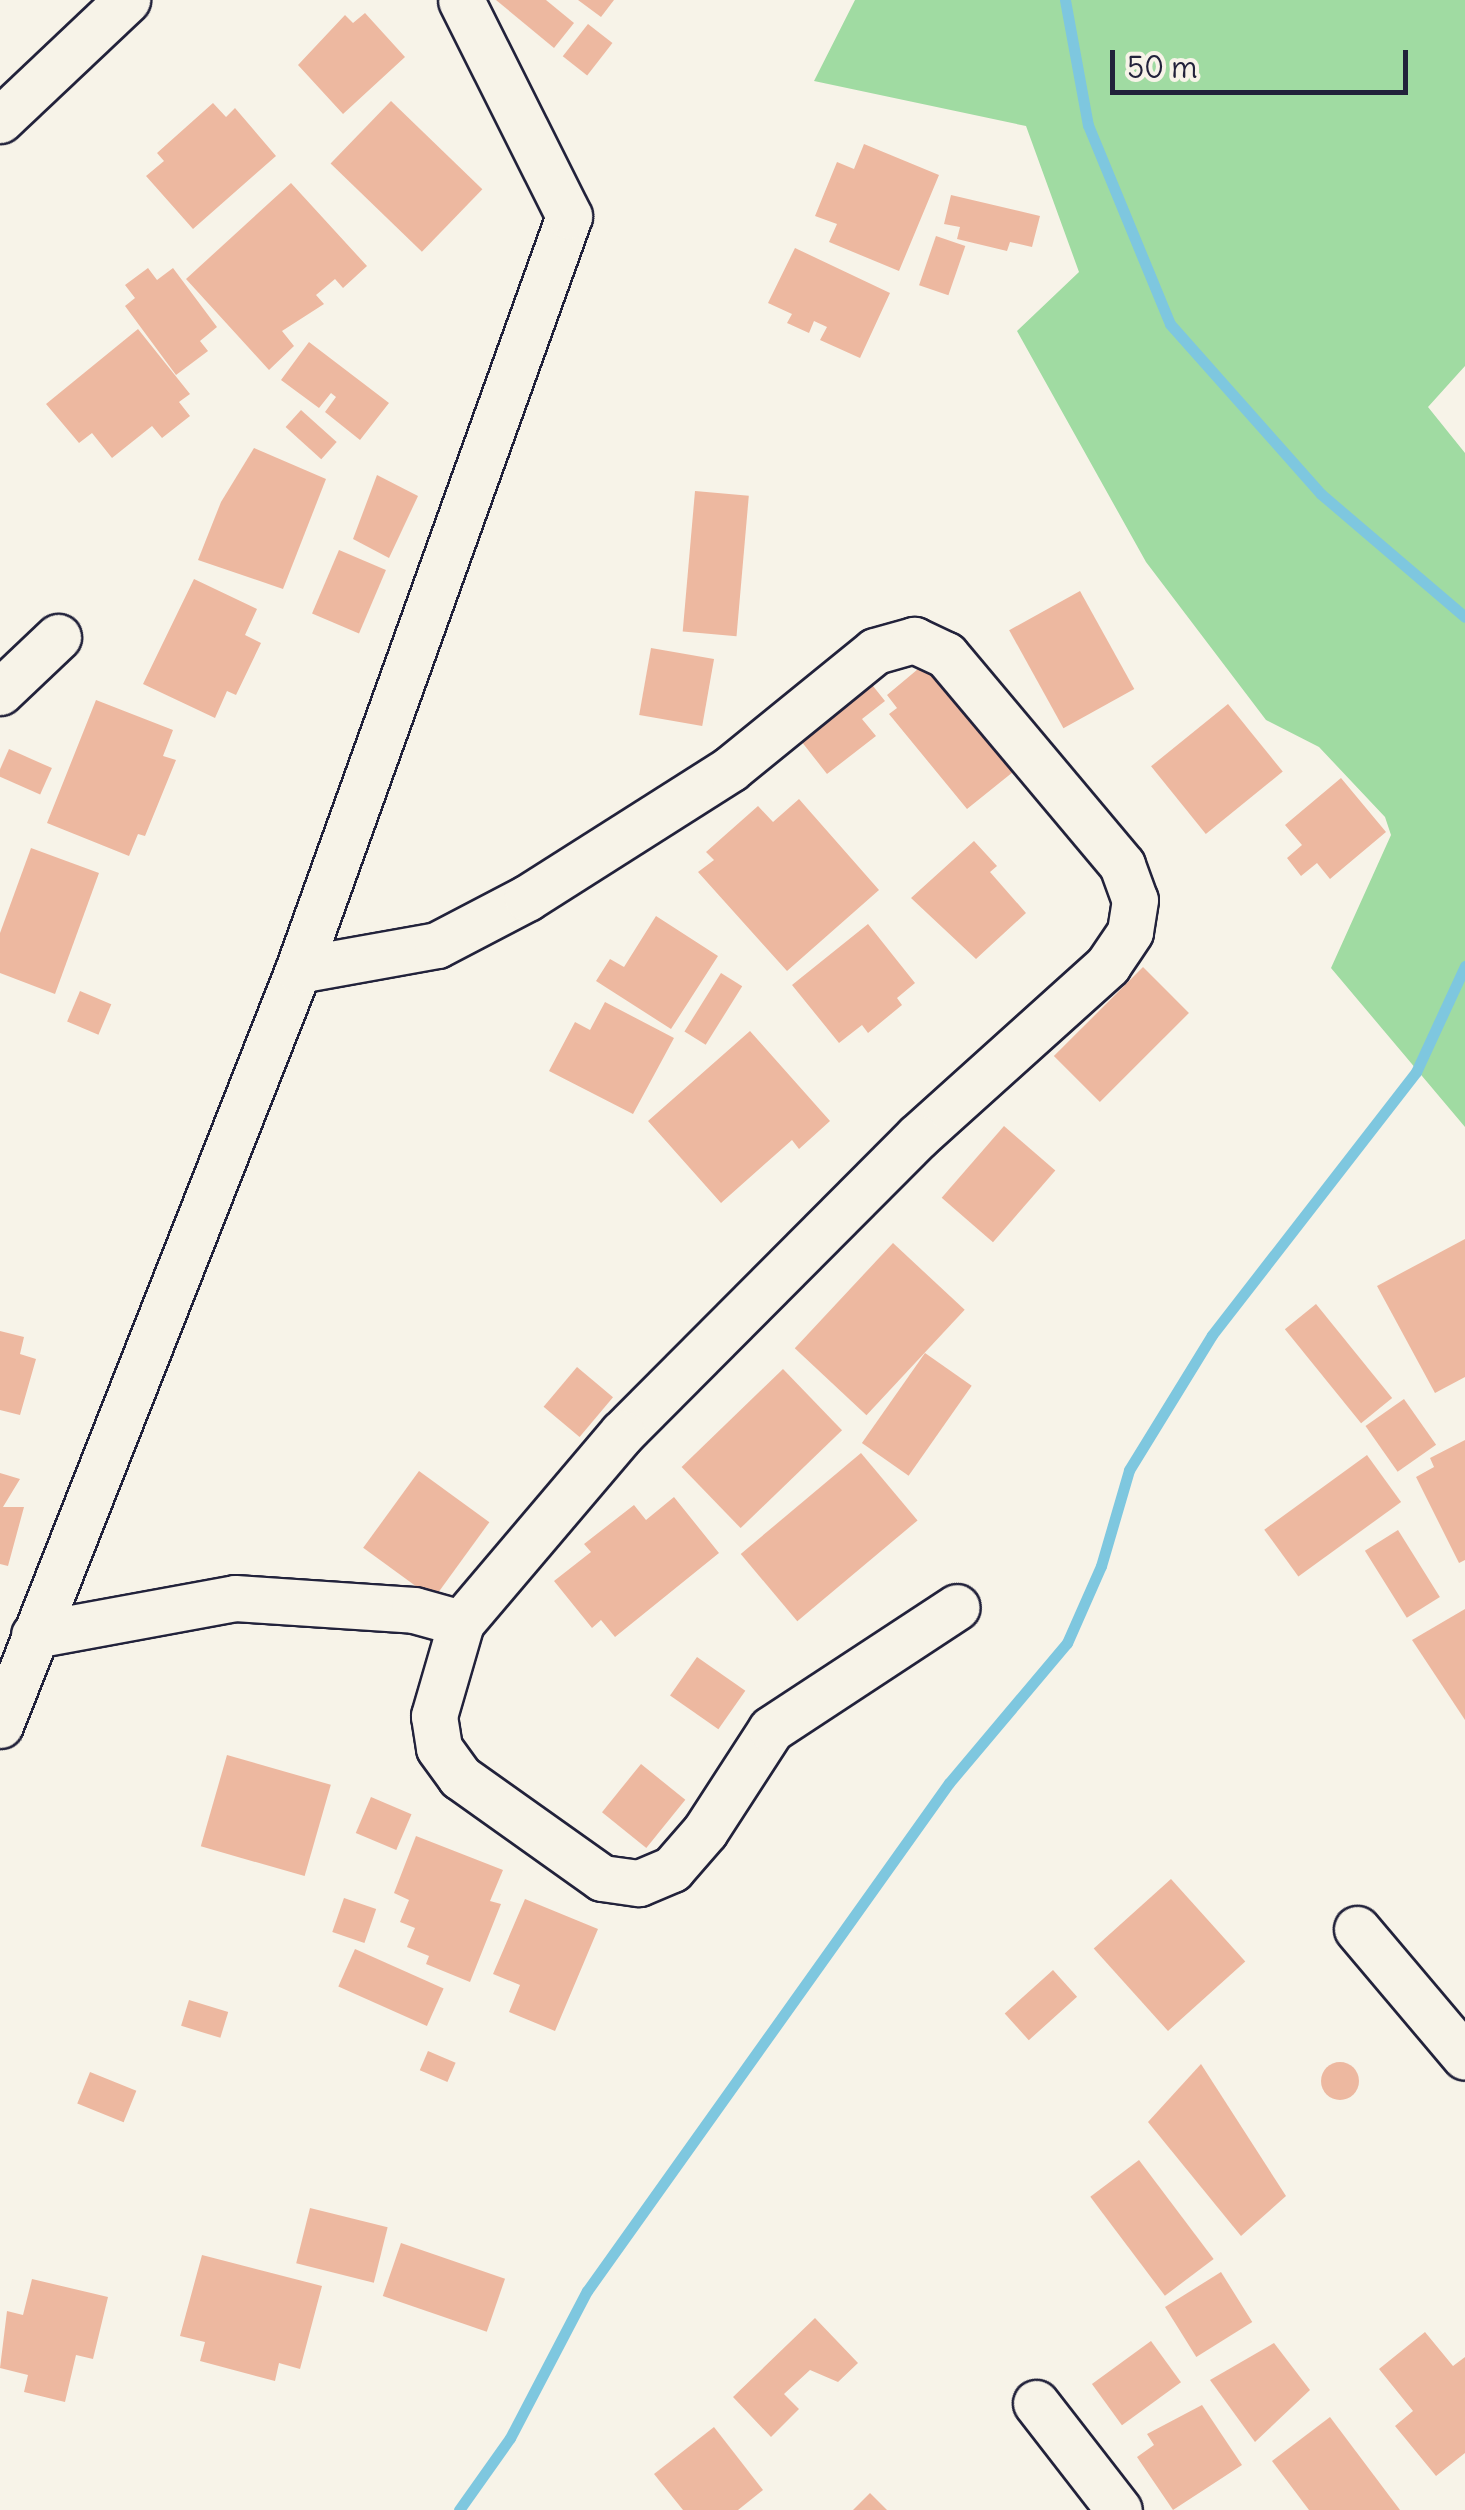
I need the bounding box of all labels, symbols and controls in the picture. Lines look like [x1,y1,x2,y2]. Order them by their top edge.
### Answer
scale bar [1115,30,1412,92]
text: 50 m [1127,48,1197,86]

